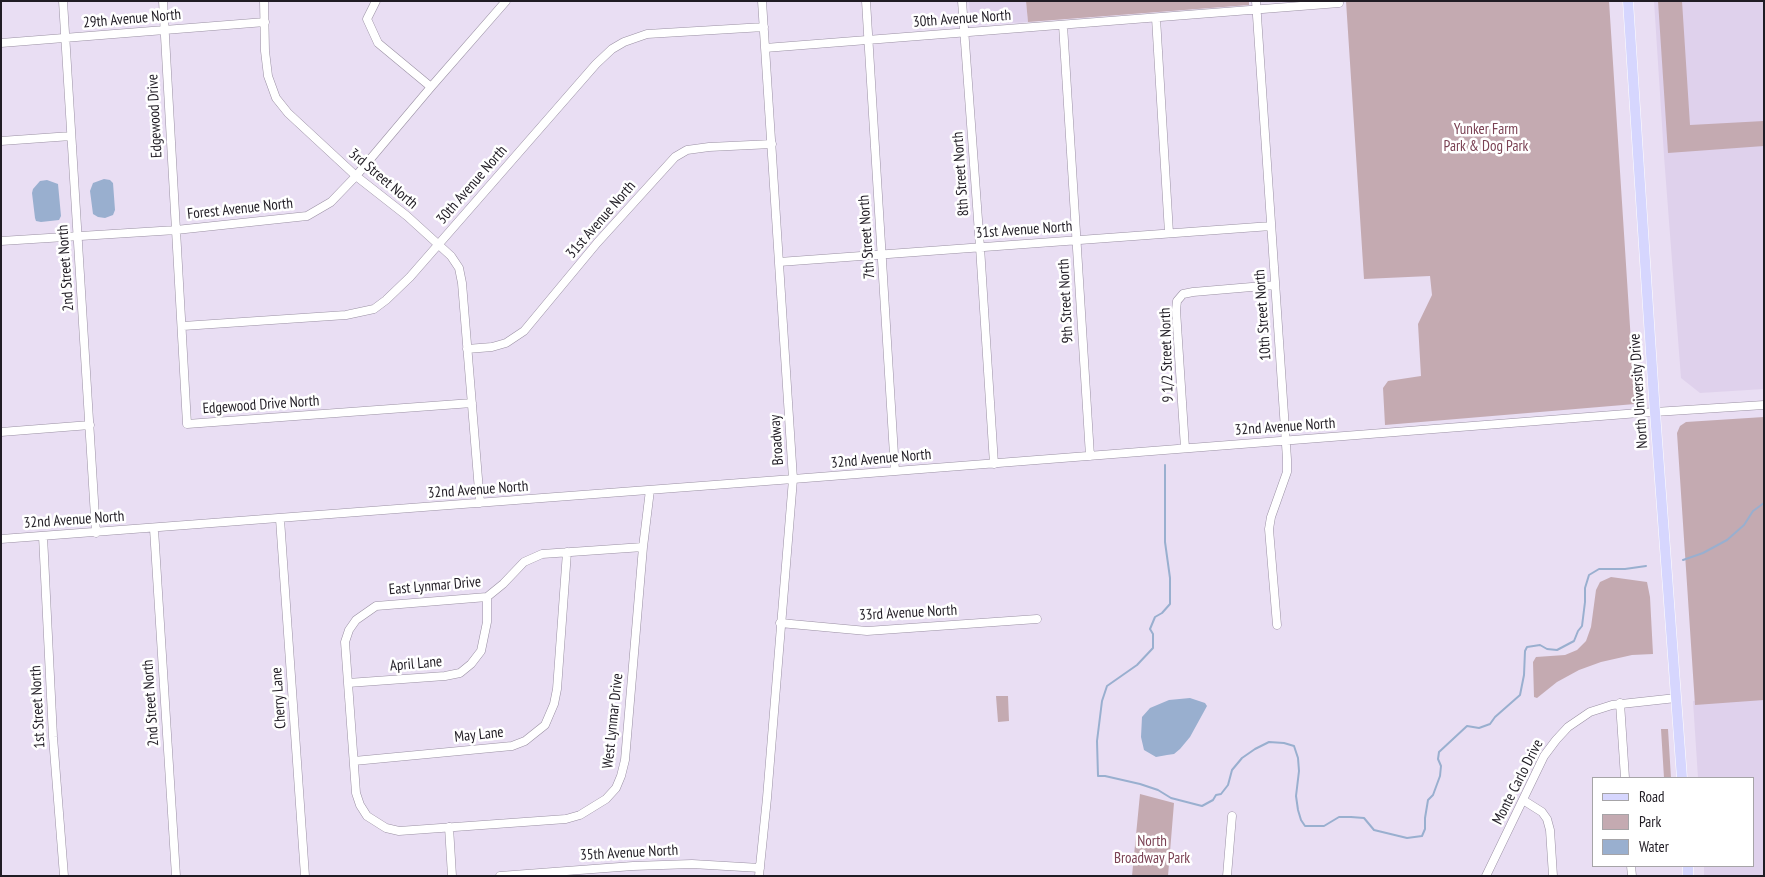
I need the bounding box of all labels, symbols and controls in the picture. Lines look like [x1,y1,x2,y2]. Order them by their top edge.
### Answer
street label: 29th Avenue North [82,6,182,32]
street label: 30th Avenue North [912,7,1012,31]
street label: Edgewood Drive [144,74,166,158]
park label: Yunker Farm Park & Dog Park [1444,121,1528,156]
street label: 8th Street North [949,131,973,217]
street label: 30th Avenue North [433,142,511,228]
street label: 3rd Street North [345,145,421,213]
street label: 31st Avenue North [562,178,640,262]
street label: Forest Avenue North [186,194,294,224]
street label: 7th Street North [855,194,879,280]
street label: 31st Avenue North [975,218,1073,242]
street label: 2nd Street North [54,224,78,312]
street label: 9th Street North [1055,258,1077,344]
street label: 10th Street North [1251,269,1275,361]
street label: 9 1/2 Street North [1156,307,1178,403]
street label: North University Drive [1626,333,1652,449]
street label: Edgewood Drive North [202,392,320,418]
street label: Broadway [766,414,788,466]
street label: 32nd Avenue North [1234,415,1336,439]
street label: 32nd Avenue North [830,446,932,472]
street label: 32nd Avenue North [427,478,529,502]
street label: 32nd Avenue North [23,508,125,532]
street label: East Lynmar Drive [388,573,482,599]
street label: 33rd Avenue North [859,601,957,625]
street label: April Lane [389,653,443,675]
street label: 2nd Street North [139,659,163,747]
street label: 1st Street North [27,665,49,749]
street label: Cherry Lane [268,667,290,729]
street label: West Lynmar Drive [599,672,627,770]
street label: May Lane [454,723,504,747]
street label: Monte Carlo Drive [1489,736,1547,828]
legend [1592,777,1755,867]
text: Road [1639,787,1665,806]
text: Park [1639,812,1661,831]
park label: North Broadway Park [1114,833,1190,868]
text: Water [1639,837,1669,856]
street label: 35th Avenue North [579,841,679,865]

